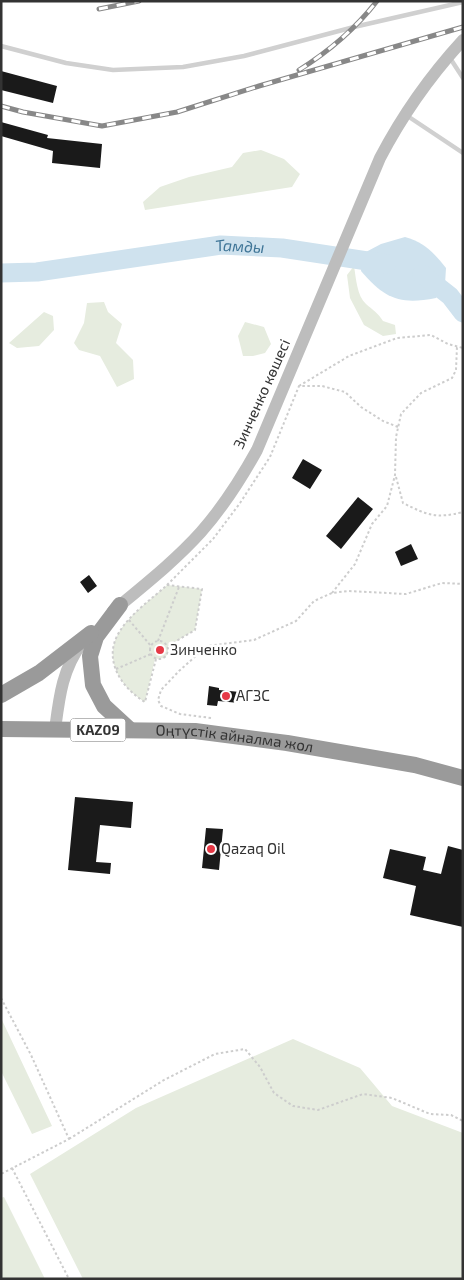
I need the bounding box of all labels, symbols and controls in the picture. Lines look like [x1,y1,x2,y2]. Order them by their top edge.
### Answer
water label: Тамды [214,234,265,256]
street label: Зинченко көшесі [229,336,293,451]
place label: Зинченко [170,640,237,658]
marker: Зинченко [154,644,166,656]
place label: АГЗС [236,686,270,704]
marker: АГЗС [220,690,232,702]
road number: KAZ09 [70,718,126,742]
street label: Оңтүстік айналма жол [156,721,315,755]
place label: Qazaq Oil [221,839,286,858]
marker: Qazaq Oil [205,843,217,855]

